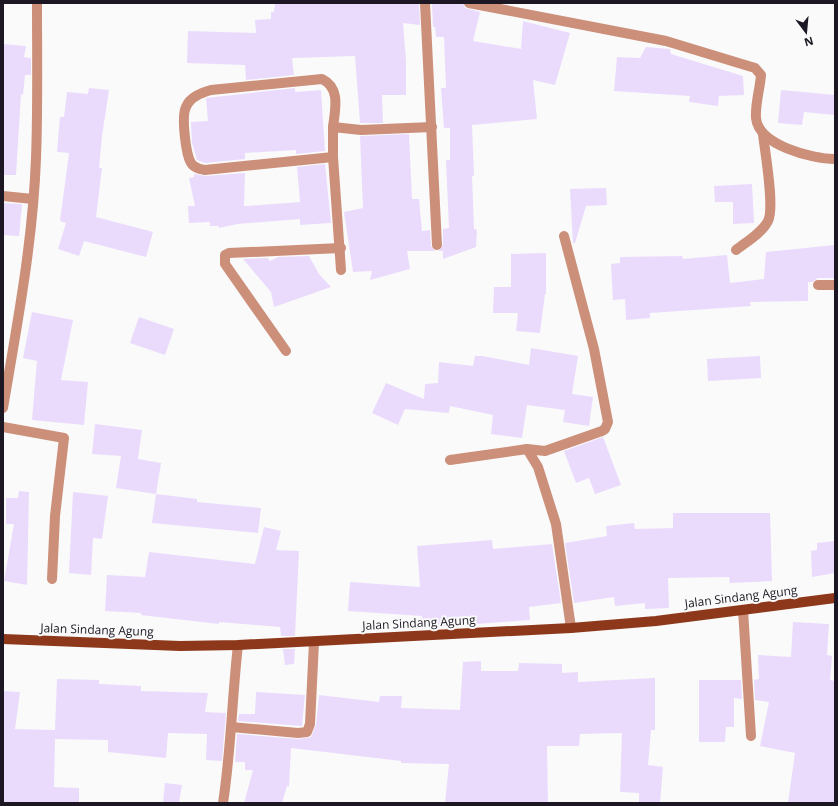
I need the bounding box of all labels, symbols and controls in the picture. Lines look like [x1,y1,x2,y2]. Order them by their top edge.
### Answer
north arrow [786,12,826,52]
text: N [803,34,815,51]
street label: Jalan Sindang Agung [683,581,799,612]
street label: Jalan Sindang Agung [361,611,477,634]
street label: Jalan Sindang Agung [39,619,154,640]

